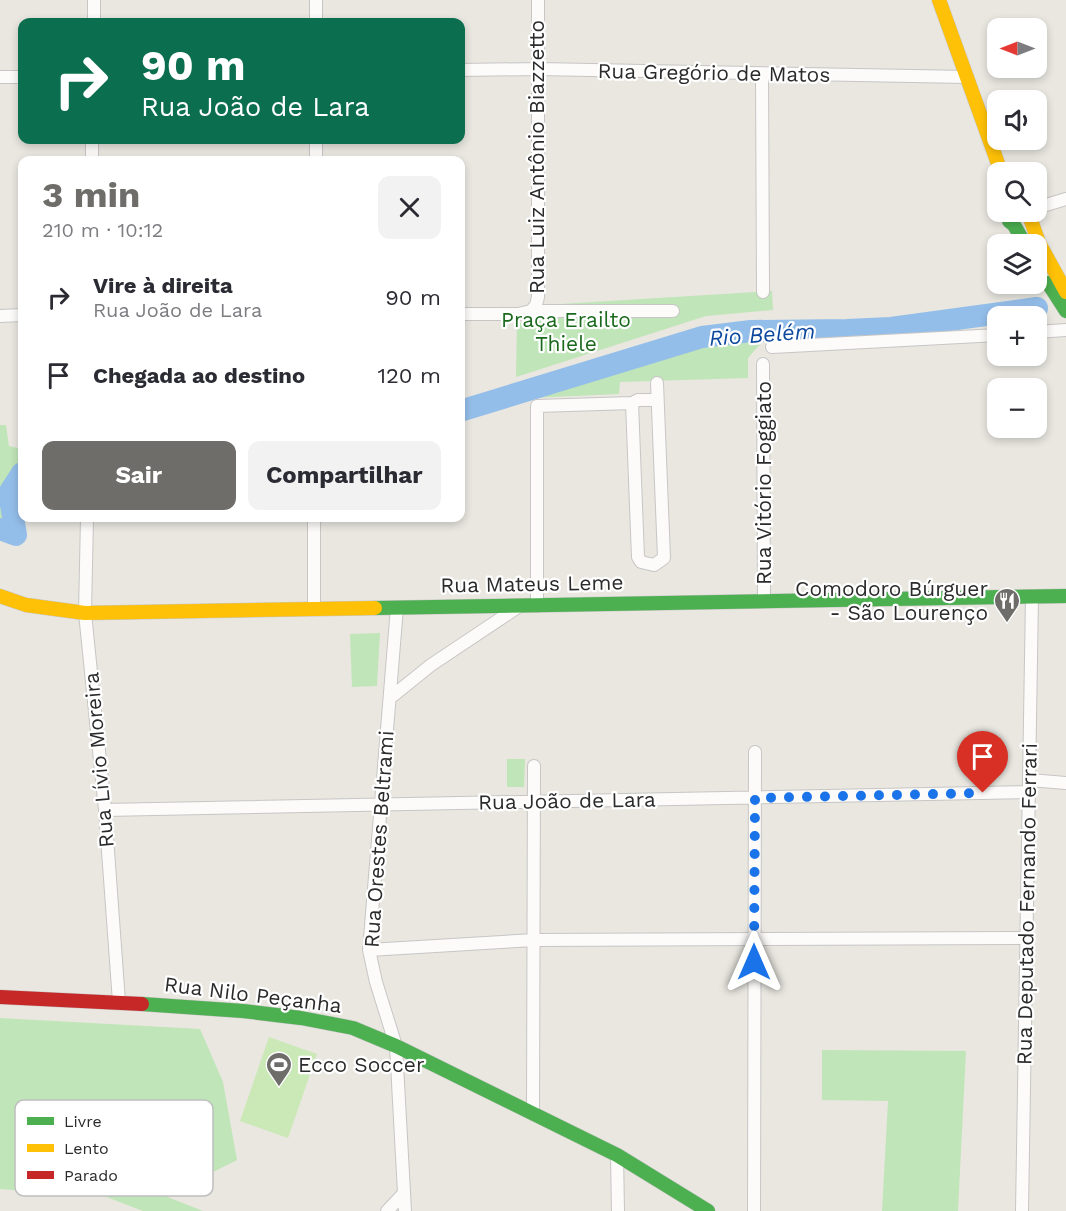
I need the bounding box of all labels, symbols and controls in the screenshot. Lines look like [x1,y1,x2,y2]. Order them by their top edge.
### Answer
north arrow [987,18,1047,78]
map controls [987,18,1047,438]
street label: Rua Luiz Antônio Biazzetto [524,20,549,294]
text: 90 m [141,41,245,90]
icon: right [42,42,120,120]
street label: Rua Gregório de Matos [597,58,831,87]
button: sound [987,90,1047,150]
text: Rua João de Lara [141,91,370,123]
button: search [987,162,1047,222]
text: 3 min [42,174,140,216]
button: close [378,176,441,239]
text: 210 m · 10:12 [42,218,163,242]
button: layers [987,234,1047,294]
text: Vire à direita [93,273,233,298]
icon: right [42,281,75,314]
text: 90 m [385,285,441,310]
text: Rua João de Lara [93,298,262,322]
button: + [987,306,1047,366]
park label: Praça Erailto Thiele [501,307,631,356]
water label: Rio Belém [708,318,816,351]
icon: arrive [42,359,75,392]
text: Chegada ao destino [93,363,305,388]
text: 120 m [377,363,441,388]
button: − [987,378,1047,438]
street label: Rua Vitório Foggiato [751,381,776,585]
button: Sair [42,441,236,510]
button: Compartilhar [248,441,441,510]
street label: Rua Mateus Leme [440,569,624,598]
place label: Comodoro Búrguer - São Lourenço [795,576,988,625]
restaurant icon: Comodoro Búrguer - São Lourenço [992,586,1022,624]
street label: Rua Lívio Moreira [78,671,119,849]
street label: Rua Orestes Beltrami [358,729,399,948]
pin [957,731,1008,793]
icon: arrive [966,740,999,773]
street label: Rua Deputado Fernando Ferrari [1011,743,1042,1065]
street label: Rua João de Lara [478,786,656,815]
position arrow [722,930,786,994]
street label: Rua Nilo Peçanha [163,971,343,1018]
sports icon: Ecco Soccer [264,1050,294,1088]
place label: Ecco Soccer [298,1052,425,1077]
legend [15,1100,213,1196]
text: Livre [64,1112,102,1131]
text: Lento [64,1139,109,1158]
text: Parado [64,1166,118,1185]

